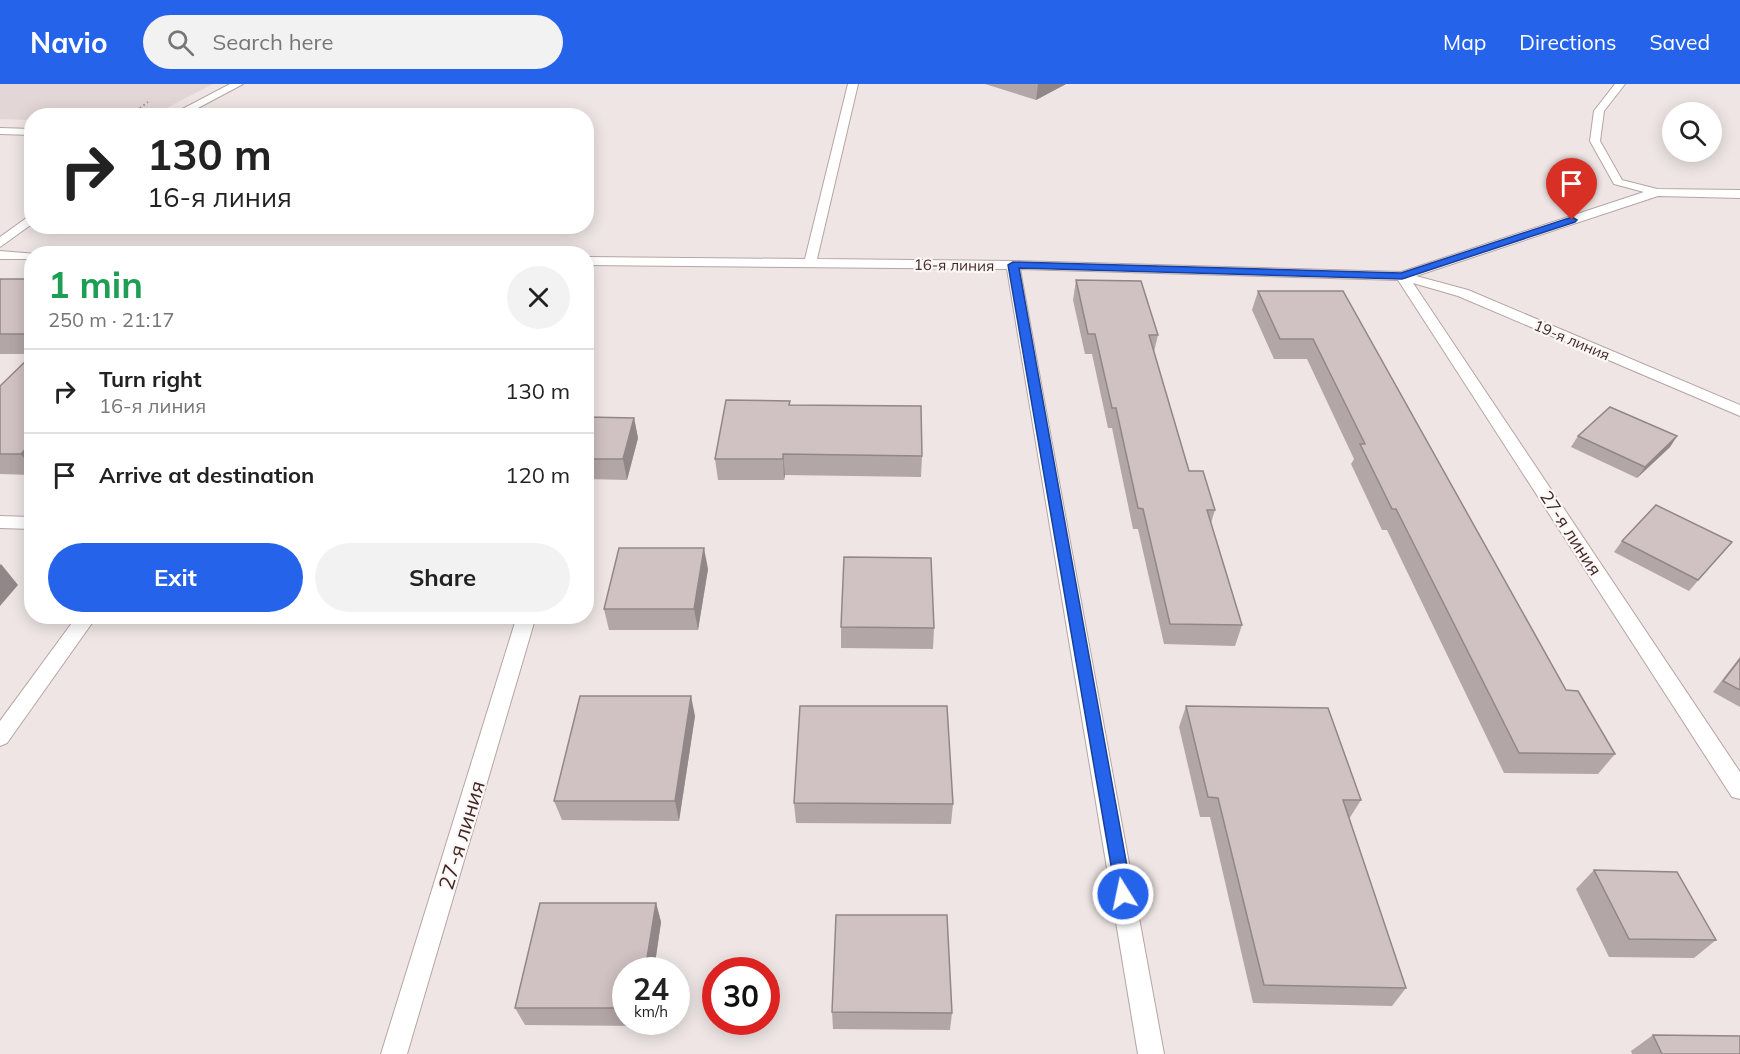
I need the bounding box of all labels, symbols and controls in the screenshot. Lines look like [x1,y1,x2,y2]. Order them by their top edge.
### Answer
search box [143,15,563,69]
text: Navio [30,25,107,60]
icon: search [164,26,197,59]
text: Search here [212,28,333,56]
text: Map [1443,29,1486,55]
text: Directions [1519,29,1616,55]
text: Saved [1649,29,1710,55]
map controls [1662,102,1722,162]
button: search [1662,102,1722,162]
text: 130 m [147,128,272,181]
icon: right [48,132,126,210]
pin [1546,158,1597,220]
icon: arrive [1555,167,1588,200]
text: 16-я линия [147,180,292,214]
street label: 16-я линия [914,255,994,275]
text: 1 min [48,262,143,307]
button: close [507,266,570,329]
text: 250 m · 21:17 [48,307,174,332]
street label: 19-я линия [1531,316,1613,364]
text: Turn right [99,365,202,393]
icon: right [48,375,81,408]
text: 130 m [505,377,570,405]
text: 16-я линия [99,393,206,418]
icon: arrive [48,459,81,492]
text: Arrive at destination [99,461,314,489]
text: 120 m [505,461,570,489]
street label: 27-я линия [1535,486,1607,580]
button: Exit [48,543,303,612]
button: Share [315,543,570,612]
street label: 27-я линия [432,777,490,893]
position arrow [1091,862,1155,926]
speed limit sign: 30 [702,957,780,1035]
text: 24 [633,970,669,1008]
text: km/h [634,1002,668,1021]

